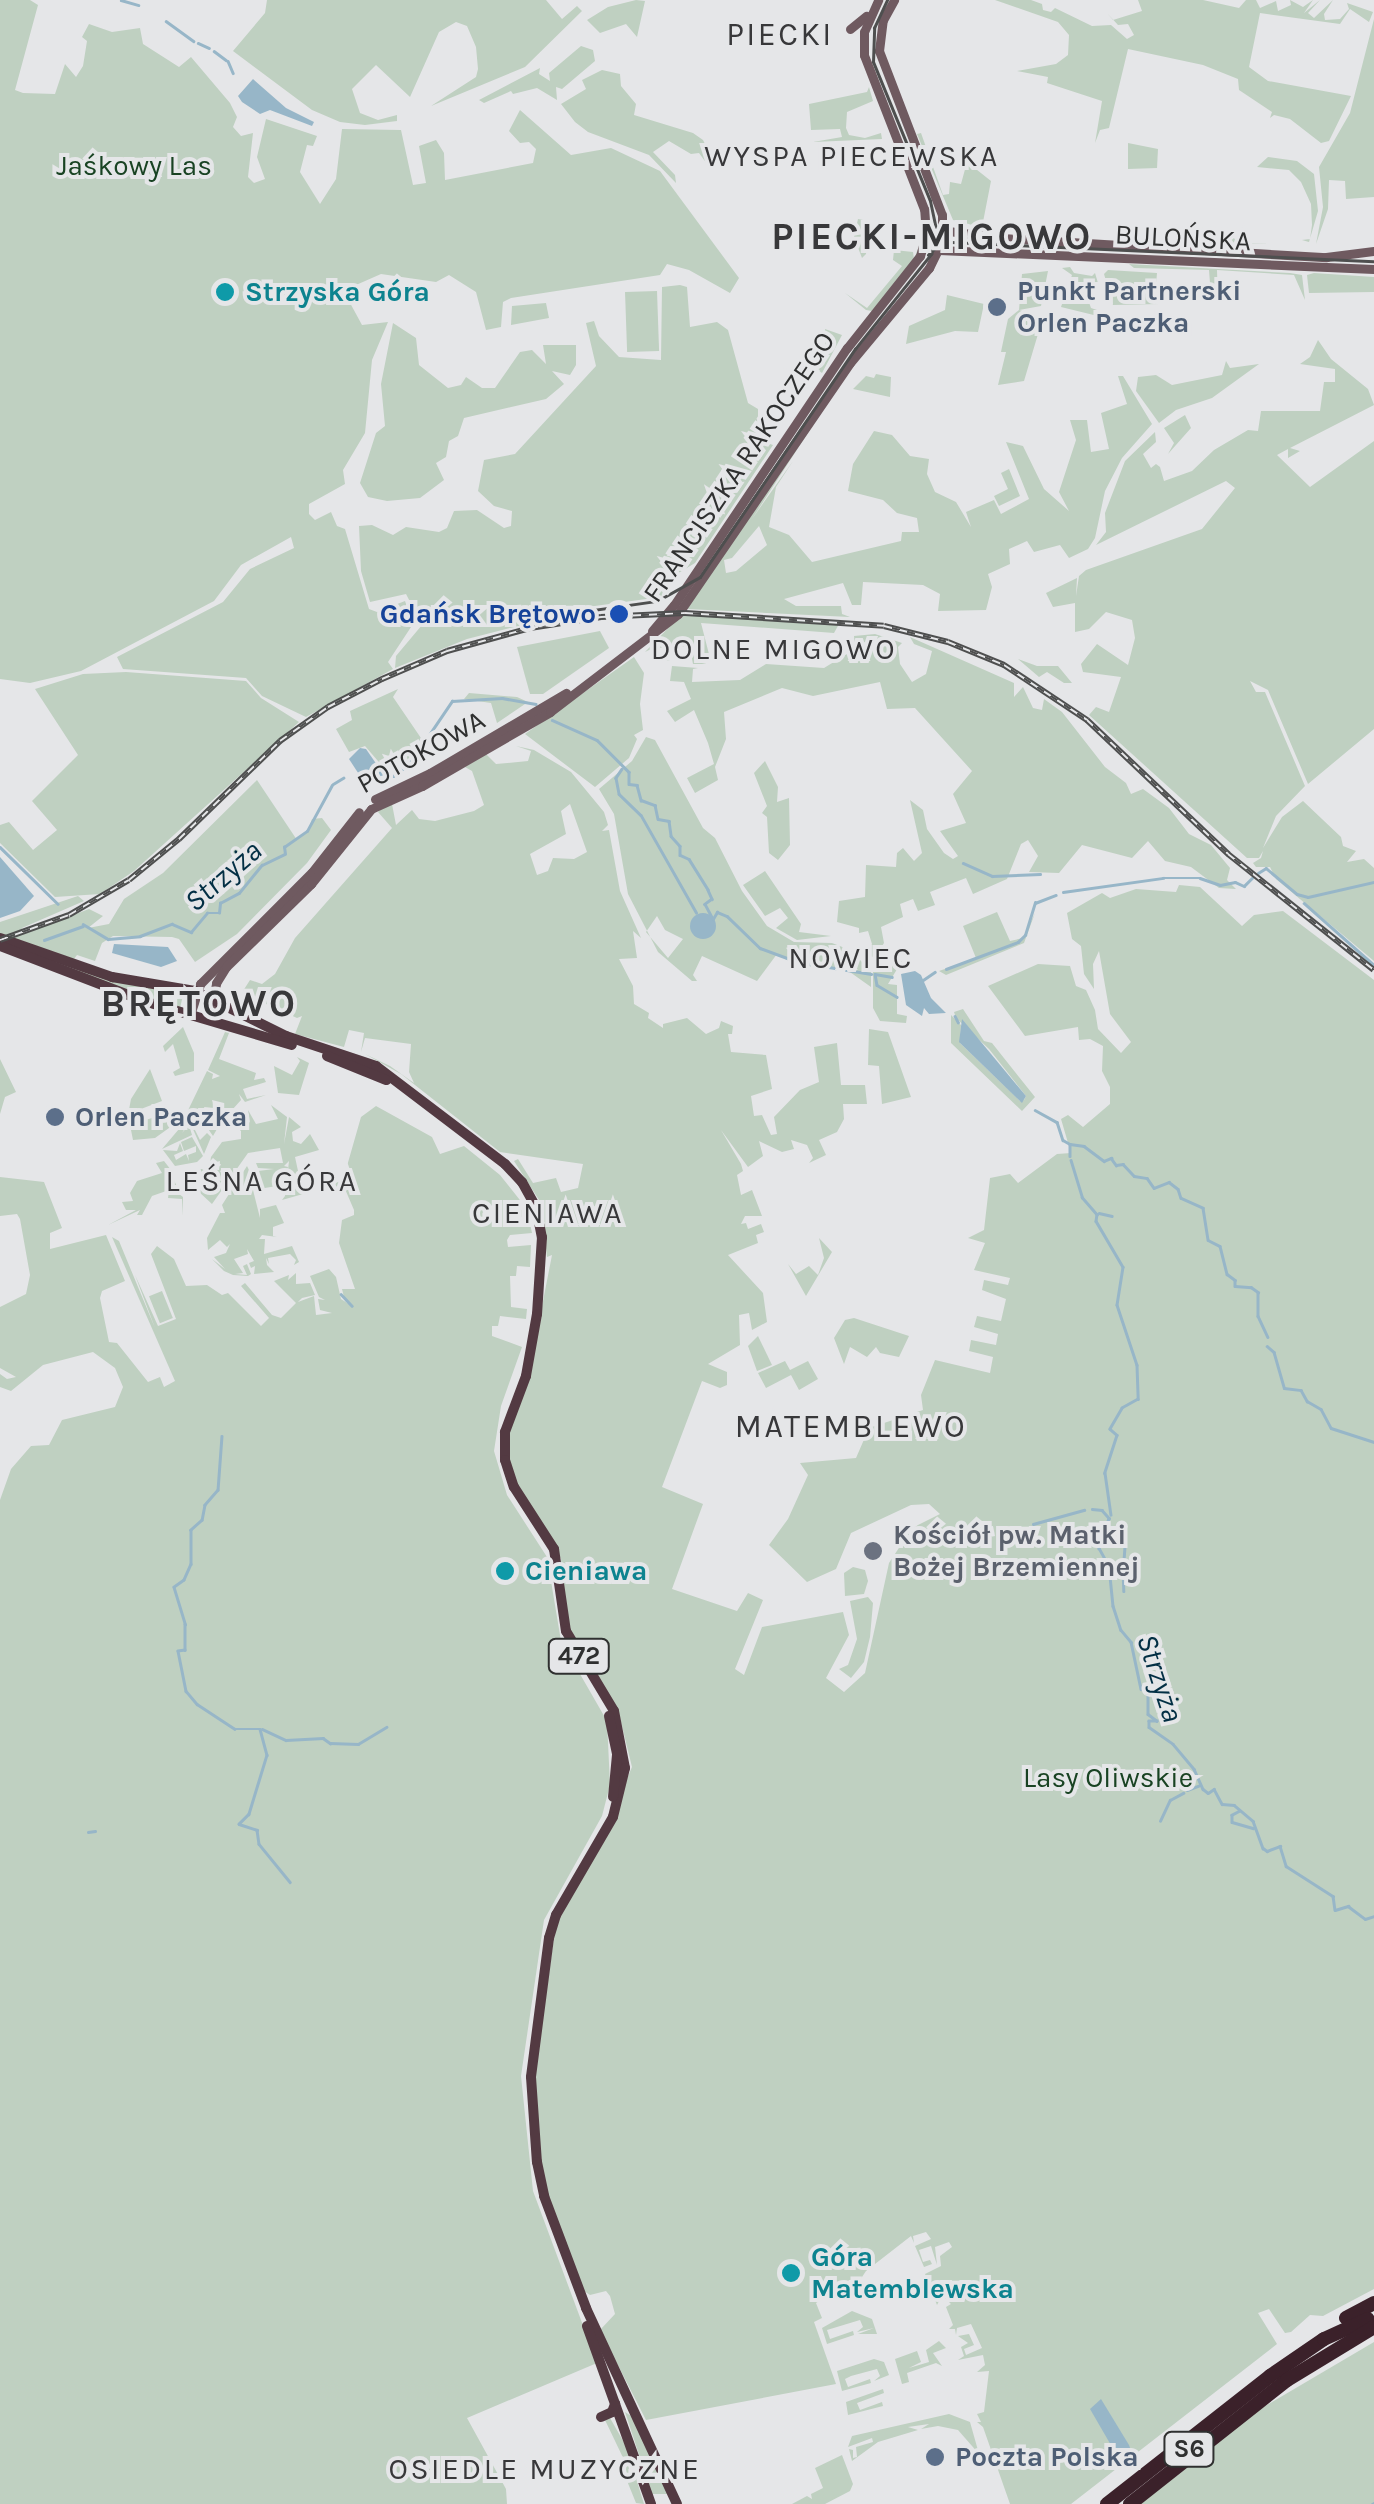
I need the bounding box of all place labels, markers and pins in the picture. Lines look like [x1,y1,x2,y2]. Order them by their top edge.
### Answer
place label: Punkt Partnerski Orlen Paczka [1017,274,1241,340]
place label: Strzyska Góra [245,275,430,309]
marker: Strzyska Góra [214,281,236,303]
marker: Punkt Partnerski Orlen Paczka [986,296,1008,318]
place label: Gdańsk Brętowo [380,597,596,631]
marker: Gdańsk Brętowo [606,601,632,627]
place label: Orlen Paczka [75,1100,247,1134]
marker: Orlen Paczka [44,1106,66,1128]
place label: Kościół pw. Matki Bożej Brzemiennej [893,1518,1140,1584]
marker: Kościół pw. Matki Bożej Brzemiennej [862,1540,884,1562]
place label: Cieniawa [525,1554,647,1588]
marker: Cieniawa [494,1560,516,1582]
place label: Góra Matemblewska [811,2240,1014,2306]
marker: Góra Matemblewska [780,2262,802,2284]
place label: Poczta Polska [955,2440,1139,2474]
marker: Poczta Polska [924,2446,946,2468]

